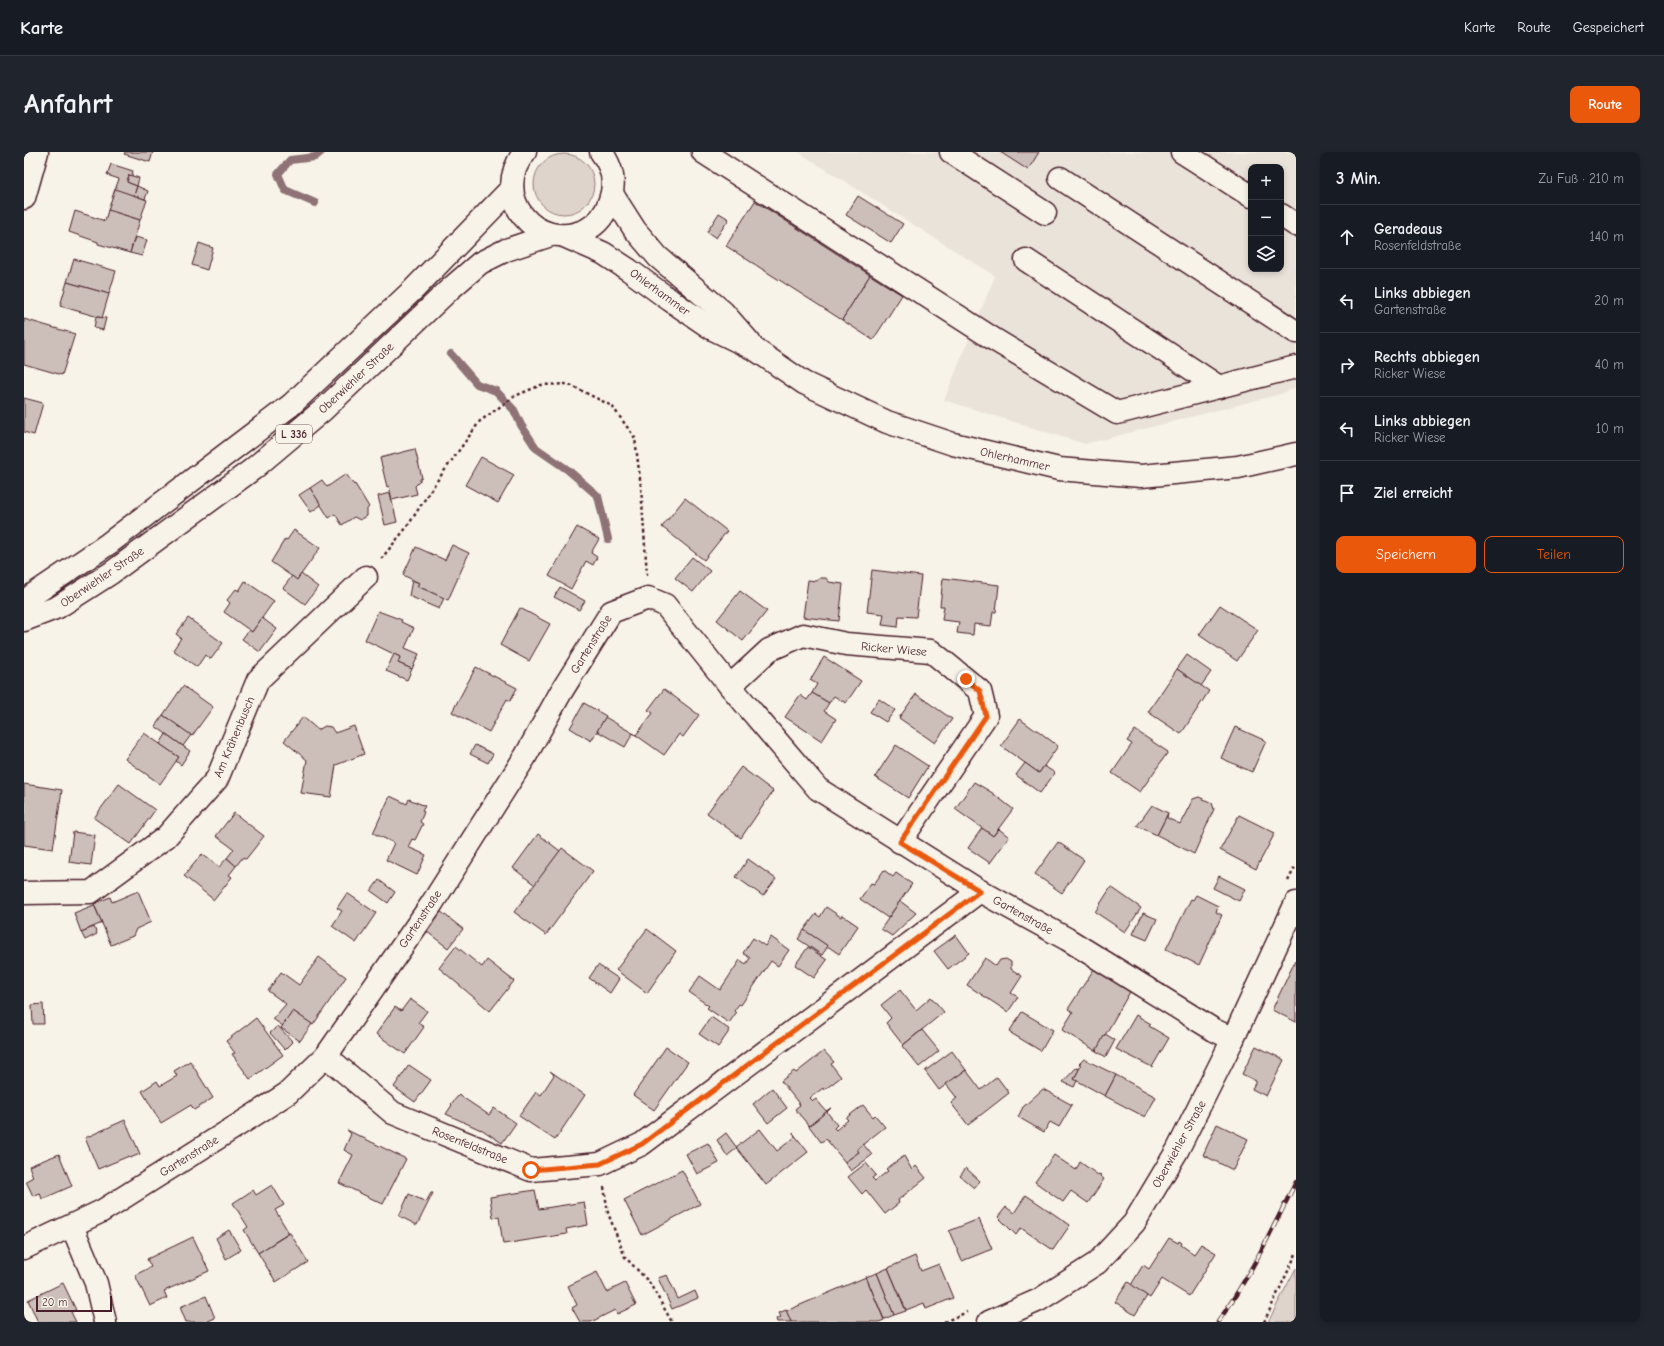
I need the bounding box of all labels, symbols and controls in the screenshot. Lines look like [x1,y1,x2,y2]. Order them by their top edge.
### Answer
text: Karte [20,17,63,39]
text: Karte [1464,19,1495,36]
text: Route [1517,19,1551,36]
text: Gespeichert [1573,19,1644,36]
button: Route [1570,86,1640,123]
text: Anfahrt [24,88,113,120]
map controls [1248,164,1284,272]
button: + [1248,164,1284,200]
text: 3 Min. [1336,169,1381,188]
text: Zu Fuß · 210 m [1539,171,1624,186]
button: − [1248,200,1284,236]
text: Geradeaus [1374,220,1442,238]
icon: ahead [1336,226,1358,248]
text: 140 m [1590,229,1624,244]
button: layers [1248,236,1284,272]
text: Rosenfeldstraße [1374,238,1461,253]
street label: Ohlerhammer [627,266,693,319]
text: Links abbiegen [1374,284,1471,302]
icon: left [1336,290,1358,312]
text: 20 m [1594,293,1624,308]
text: Gartenstraße [1374,302,1446,317]
street label: Oberwiehler Straße [315,340,397,416]
text: Rechts abbiegen [1374,348,1480,366]
icon: right [1336,354,1358,376]
text: 40 m [1595,357,1624,372]
text: Ricker Wiese [1374,366,1446,381]
text: Links abbiegen [1374,412,1471,430]
icon: left [1336,418,1358,440]
text: 10 m [1596,421,1624,436]
road number: L 336 [276,425,312,443]
text: Ricker Wiese [1374,430,1446,445]
street label: Ohlerhammer [979,444,1051,474]
icon: arrive [1336,482,1358,504]
text: Ziel erreicht [1374,484,1452,502]
button: Speichern [1336,536,1476,573]
button: Teilen [1484,536,1624,573]
street label: Oberwiehler Straße [58,544,146,610]
street label: Gartenstraße [567,612,615,676]
street label: Ricker Wiese [860,639,928,659]
route end [957,670,975,688]
street label: Am Krähenbusch [211,694,257,780]
street label: Gartenstraße [396,887,444,951]
street label: Gartenstraße [990,893,1056,937]
street label: Oberwiehler Straße [1149,1098,1209,1190]
street label: Rosenfeldstraße [430,1123,510,1167]
street label: Gartenstraße [157,1132,221,1180]
route start [522,1161,540,1179]
scale bar [36,1294,112,1313]
text: 20 m [42,1296,67,1309]

